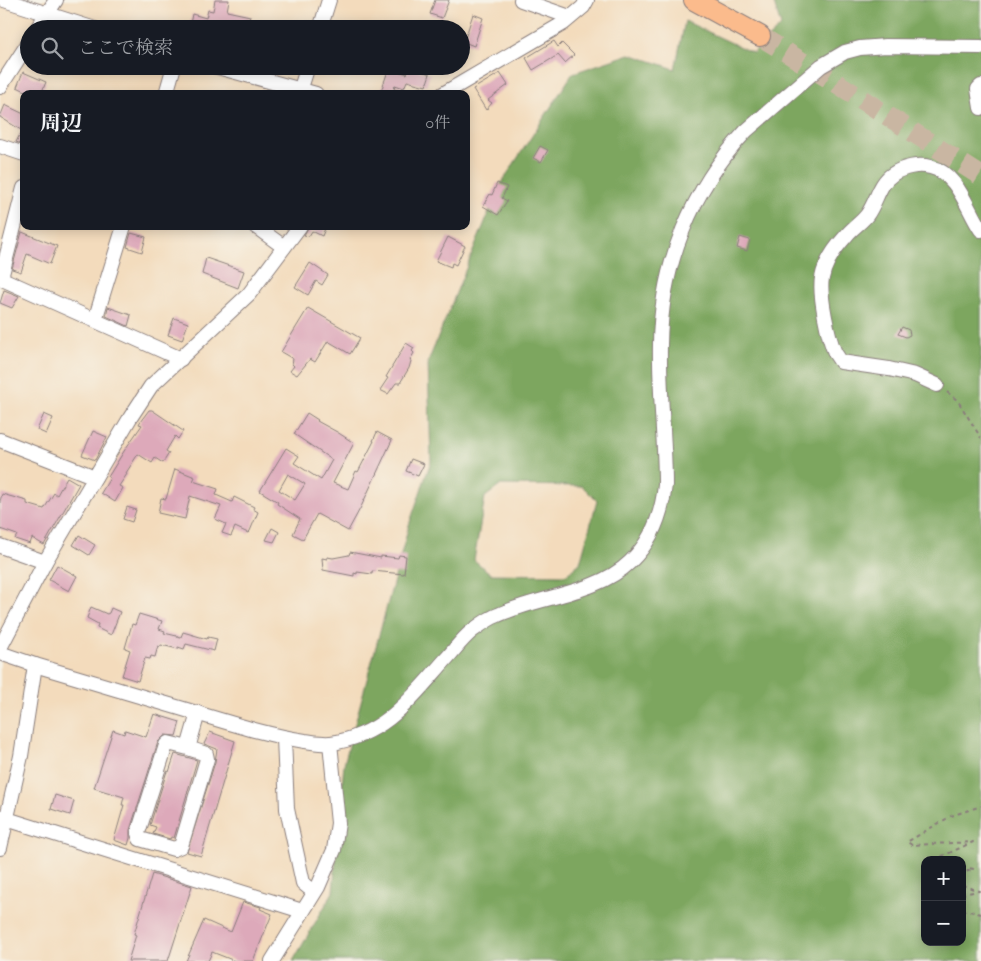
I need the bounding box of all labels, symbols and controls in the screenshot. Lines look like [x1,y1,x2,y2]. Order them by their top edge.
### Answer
search box [20,20,470,75]
icon: search [38,34,66,62]
text: ここで検索 [78,36,173,63]
text: 周辺 [40,110,82,140]
text: 0件 [426,113,450,136]
map controls [921,856,966,946]
button: + [921,856,966,901]
button: − [921,901,966,946]

